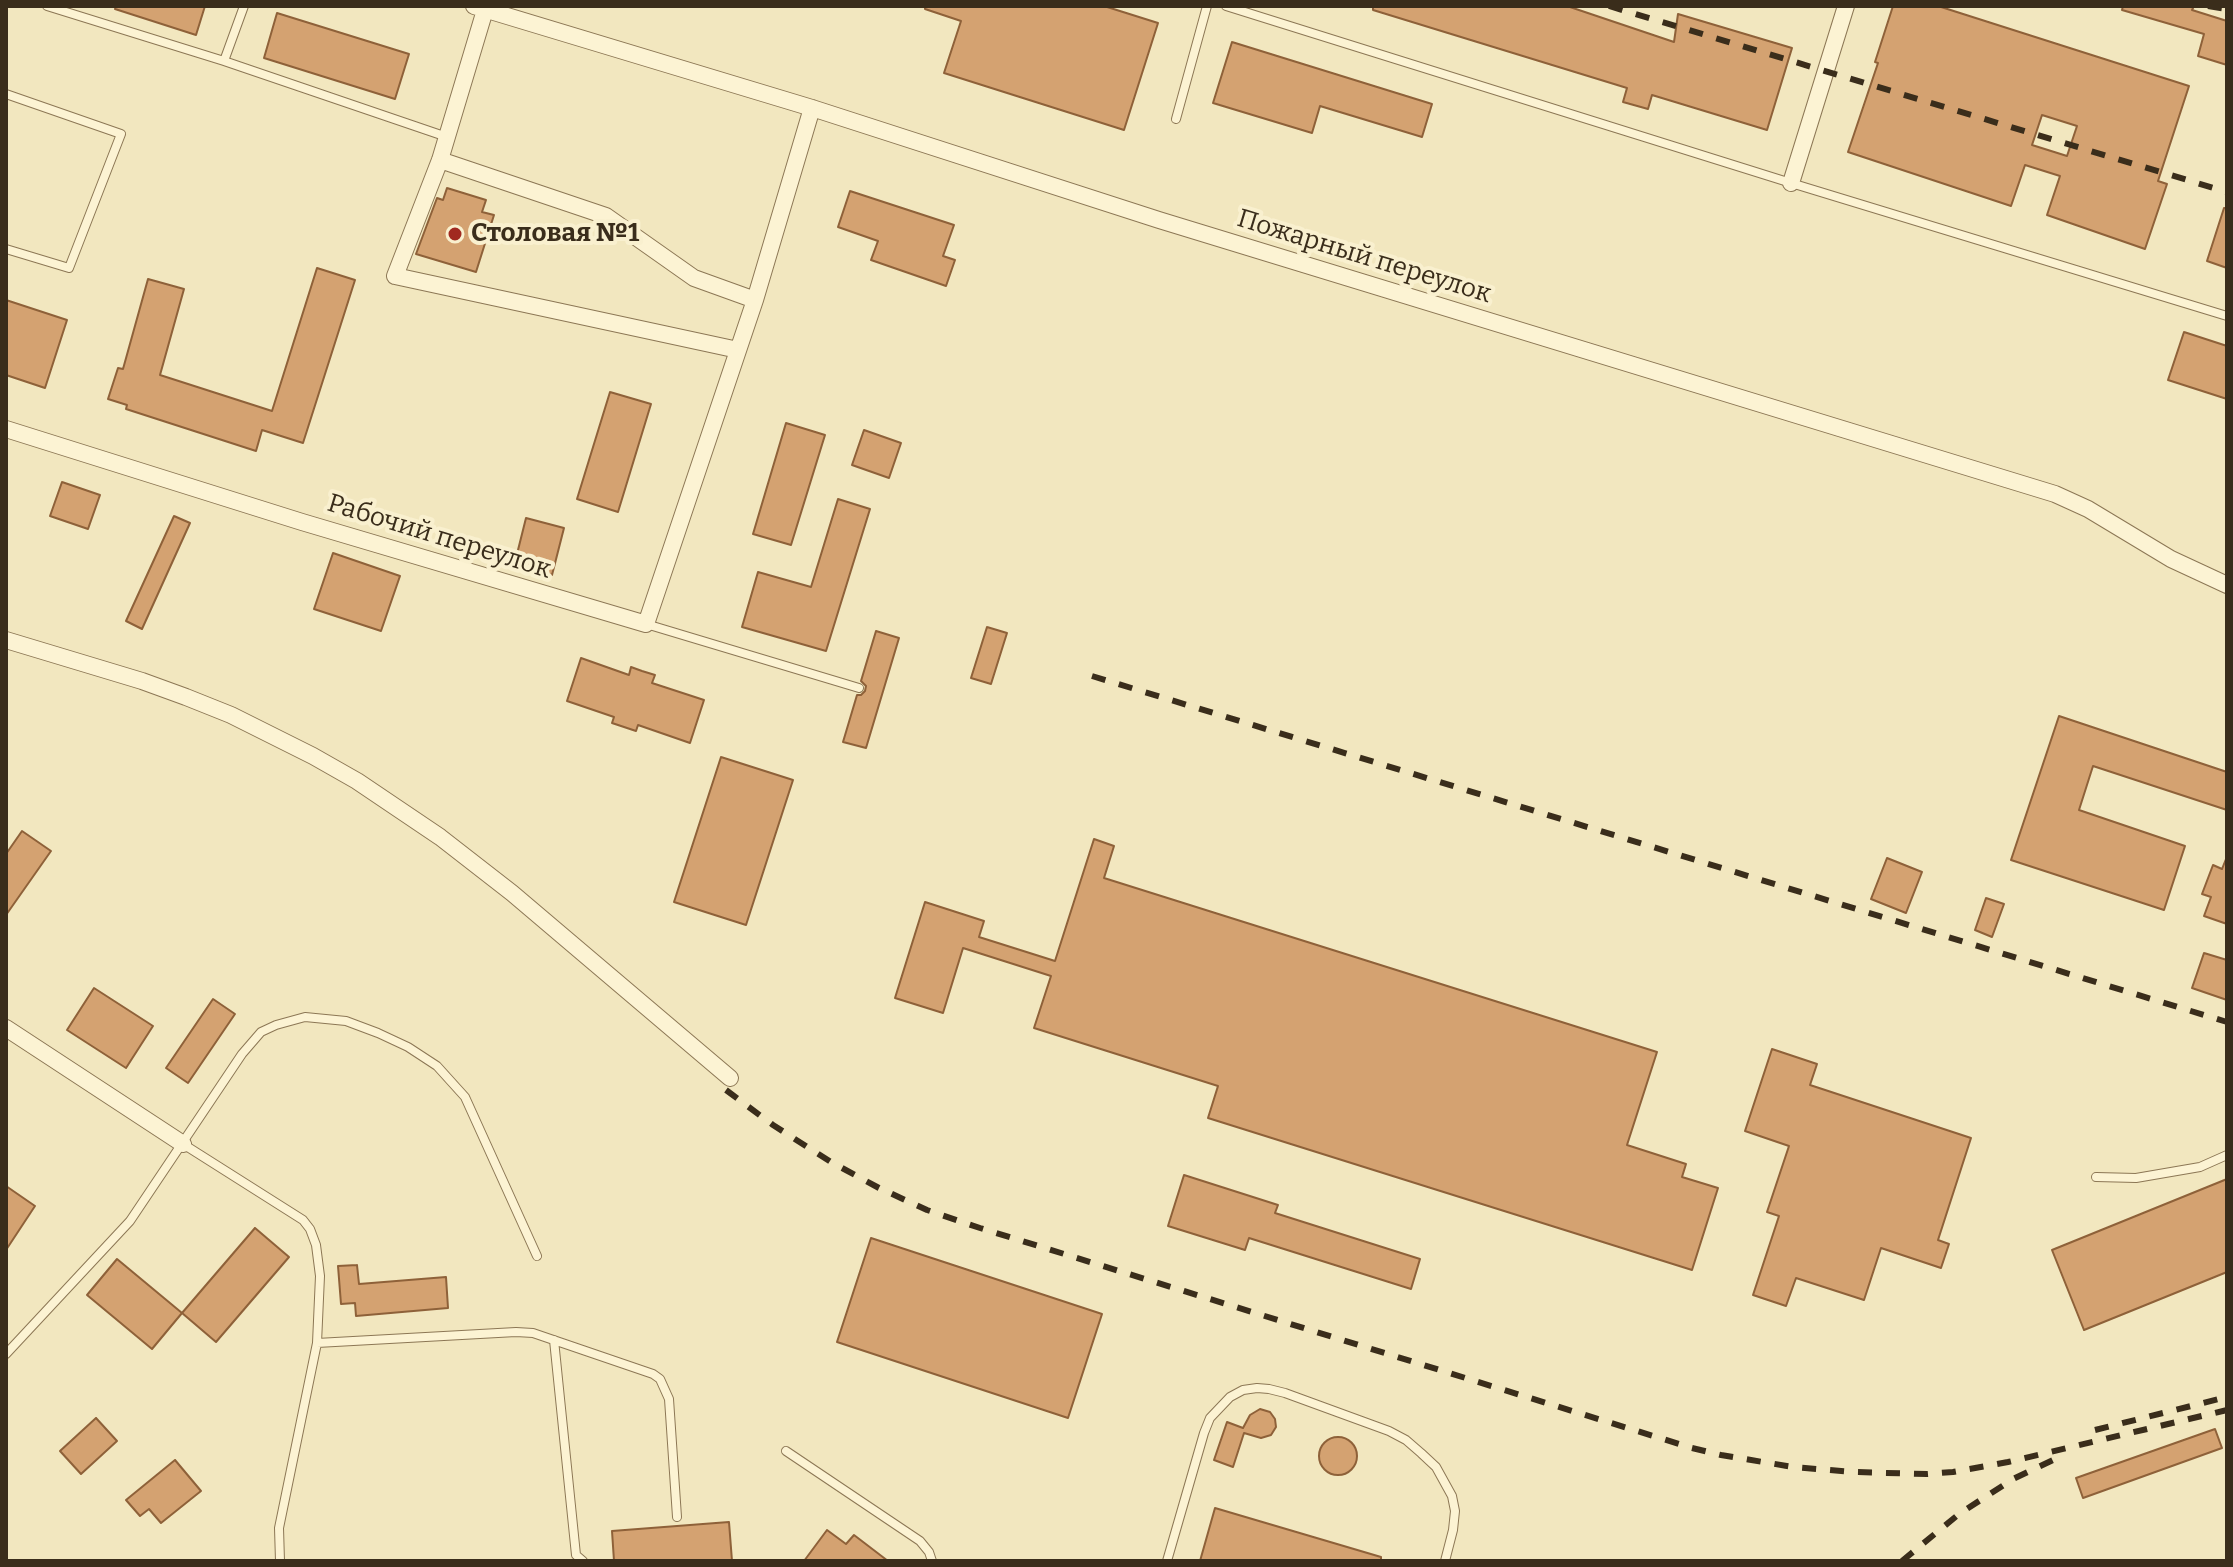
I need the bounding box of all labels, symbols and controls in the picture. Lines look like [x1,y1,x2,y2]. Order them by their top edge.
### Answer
street label: Пожарный переулок [1233,203,1495,311]
place label: Столовая №1 [471,218,639,250]
marker: Столовая №1 [446,225,464,243]
street label: Рабочий переулок [323,488,555,586]

